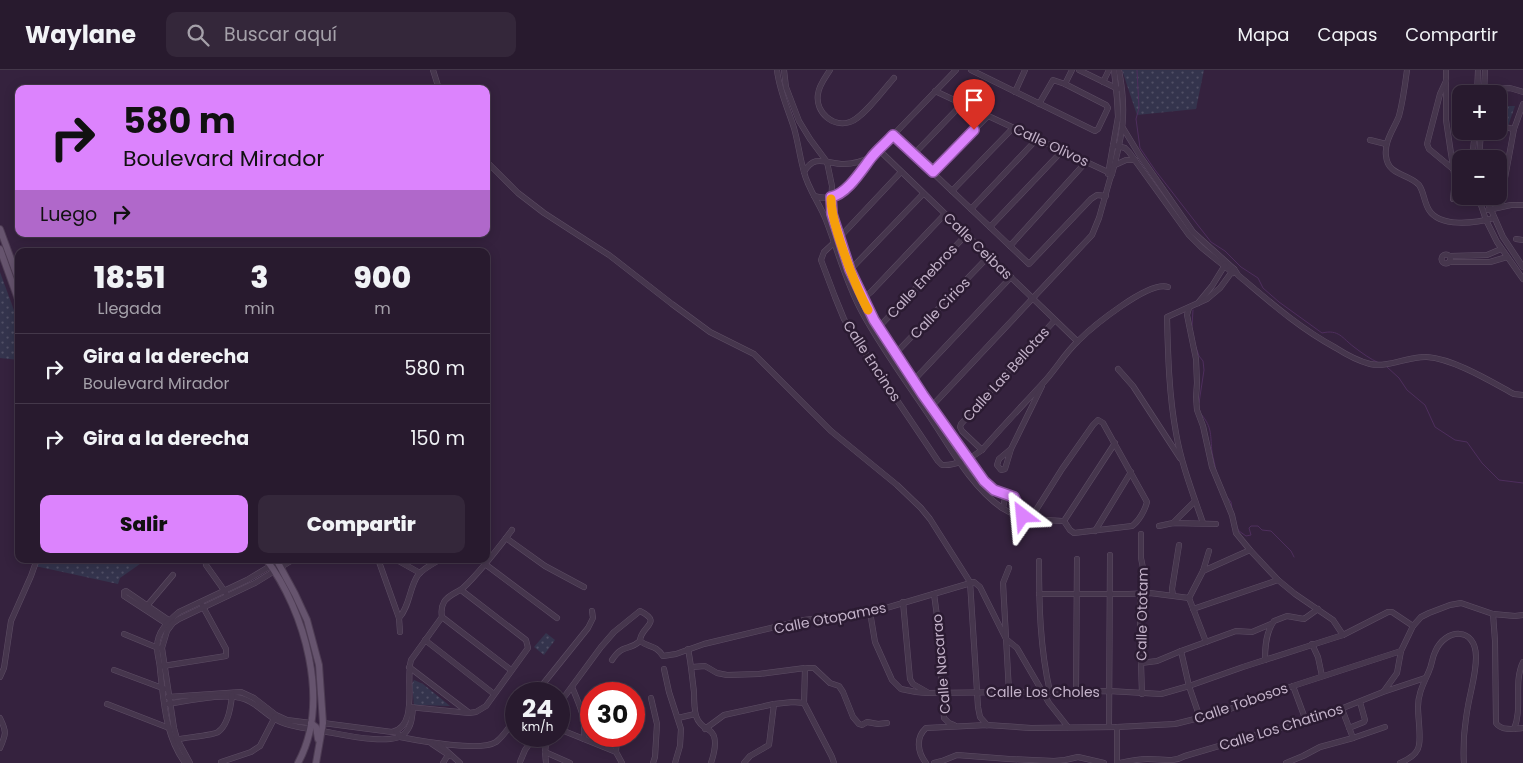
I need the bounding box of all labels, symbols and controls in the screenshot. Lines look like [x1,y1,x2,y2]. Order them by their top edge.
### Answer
search box [166,12,516,57]
text: Waylane [25,18,136,51]
icon: search [184,21,212,49]
text: Buscar aquí [224,21,337,48]
text: Mapa [1237,22,1290,47]
text: Capas [1318,22,1377,47]
text: Compartir [1405,22,1498,47]
pin [953,79,995,130]
map controls [1452,85,1507,205]
button: + [1452,85,1507,140]
icon: arrive [960,86,988,114]
text: 580 m [123,96,236,145]
icon: right [40,105,105,170]
street label: Calle Olivos [1010,119,1092,171]
text: Boulevard Mirador [123,143,324,174]
button: − [1452,150,1507,205]
icon: right [107,200,135,228]
text: Luego [40,201,97,228]
street label: Calle Ceibas [939,208,1017,284]
street label: Calle Enebros [882,239,962,323]
text: 18:51 [94,256,165,299]
text: 3 [250,256,269,299]
text: 900 [354,256,411,299]
street label: Calle Cirios [905,273,975,343]
text: Llegada [98,297,162,320]
text: min [244,297,275,320]
text: m [374,297,391,320]
street label: Calle Encinos [838,317,906,405]
street label: Calle Las Bellotas [958,322,1054,426]
text: Gira a la derecha [83,343,249,370]
icon: right [40,355,68,383]
text: 580 m [405,355,465,382]
text: Boulevard Mirador [83,372,230,395]
icon: right [40,425,68,453]
text: Gira a la derecha [83,425,249,452]
text: 150 m [410,425,465,452]
position arrow [996,489,1048,541]
button: Salir [40,495,248,553]
button: Compartir [258,495,465,553]
street label: Calle Ototam [1131,567,1153,661]
street label: Calle Otopames [772,597,888,639]
street label: Calle Nacarao [927,613,955,715]
street label: Calle Tobosos [1191,678,1291,728]
speed limit sign: 30 [580,682,645,747]
street label: Calle Los Choles [986,682,1100,702]
text: 24 [522,691,553,726]
street label: Calle Los Chatinos [1217,699,1345,755]
text: km/h [522,718,553,735]

